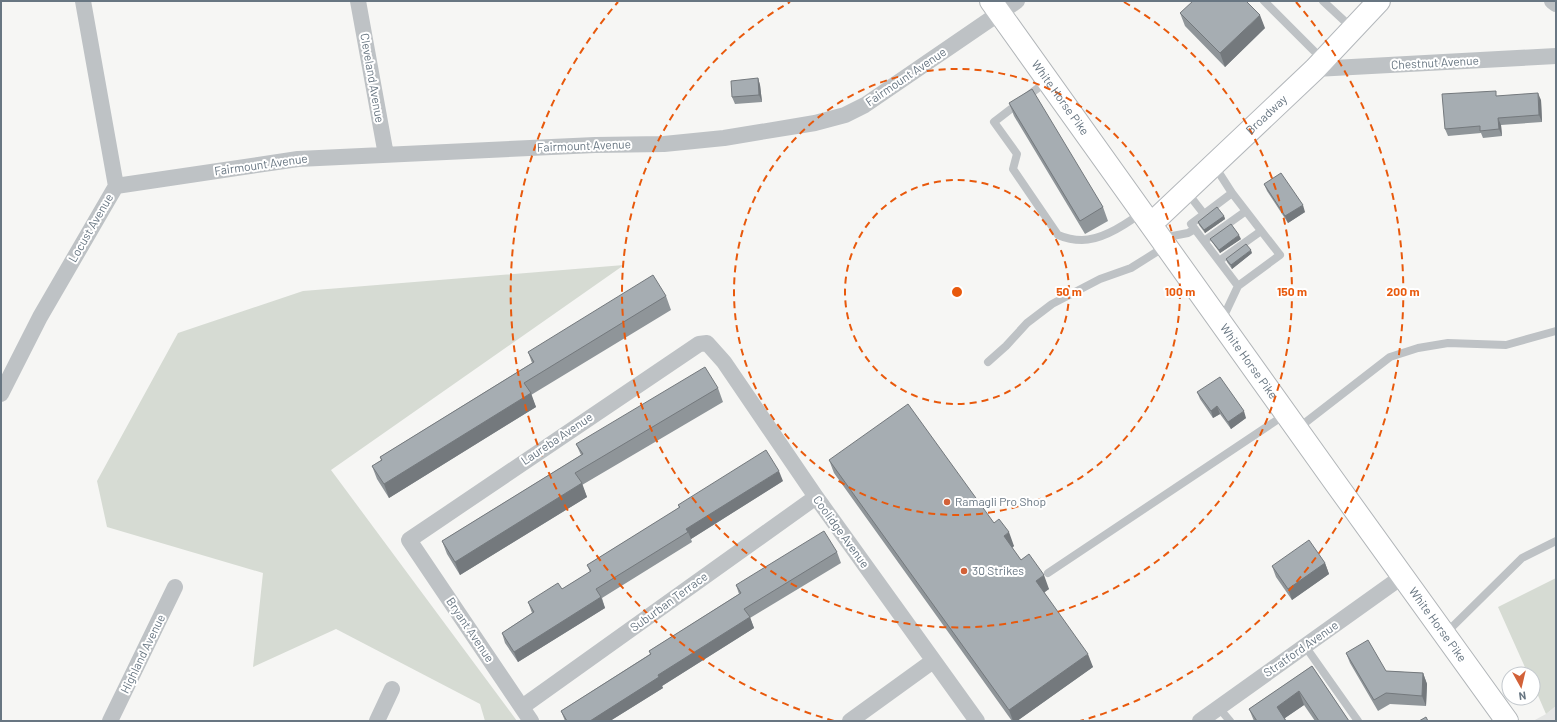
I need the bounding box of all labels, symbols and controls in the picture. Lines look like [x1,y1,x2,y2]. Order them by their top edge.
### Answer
street label: Cleveland Avenue [358,32,388,124]
street label: Fairmount Avenue [862,44,948,108]
street label: Chestnut Avenue [1391,53,1479,71]
street label: White Horse Pike [1029,57,1093,137]
street label: Broadway [1242,91,1290,137]
street label: Fairmount Avenue [537,136,631,154]
street label: Fairmount Avenue [213,151,308,177]
street label: Locust Avenue [65,191,115,264]
text: 50 m [1056,284,1082,298]
text: 100 m [1165,284,1195,298]
text: 150 m [1277,284,1307,298]
text: 200 m [1387,284,1419,298]
centre of rings [950,285,964,299]
street label: White Horse Pike [1218,321,1281,401]
street label: Laureba Avenue [518,409,595,467]
street label: Coolidge Avenue [811,492,873,570]
place label: Ramagli Pro Shop [955,494,1046,508]
marker: Ramagli Pro Shop [942,497,952,507]
place label: 30 Strikes [972,563,1024,577]
marker: 30 Strikes [959,566,969,576]
street label: Suburban Terrace [627,568,710,634]
street label: White Horse Pike [1407,584,1470,664]
street label: Bryant Avenue [444,594,498,665]
street label: Highland Avenue [117,612,167,695]
street label: Stratford Avenue [1260,617,1340,679]
north arrow [1501,666,1541,706]
text: N [1518,689,1527,703]

